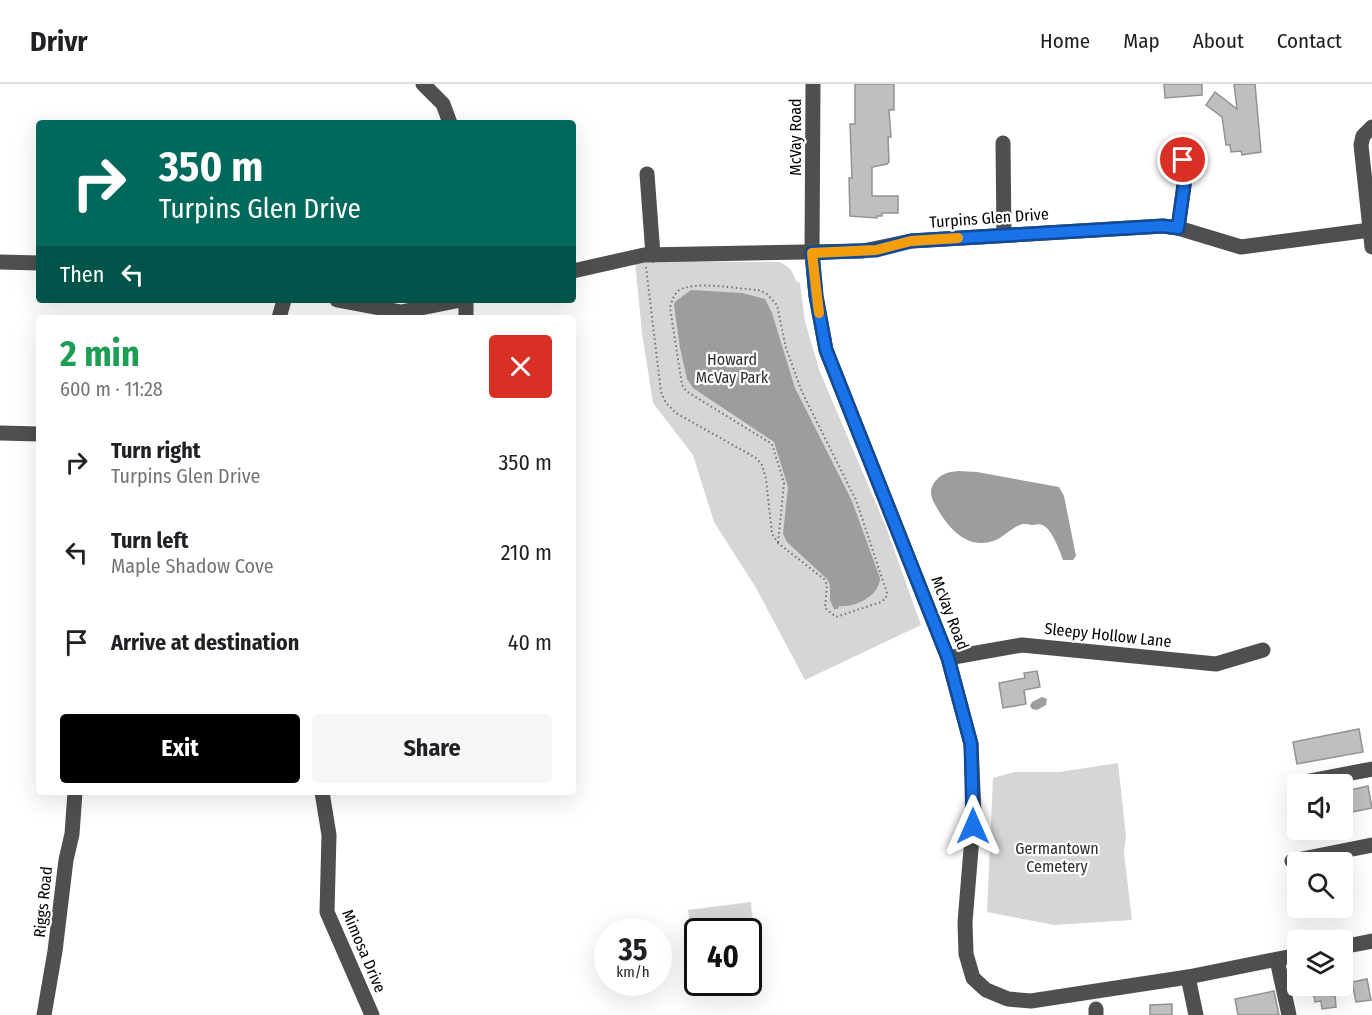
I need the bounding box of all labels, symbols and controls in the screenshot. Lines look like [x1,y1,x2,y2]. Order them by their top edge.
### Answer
text: Drivr [30,25,88,58]
text: Home [1040,28,1090,54]
text: Map [1123,28,1160,54]
text: About [1193,28,1244,54]
text: Contact [1277,28,1342,54]
street label: McVay Road [786,98,805,176]
pin [1157,134,1208,185]
text: 350 m [159,142,263,192]
icon: arrive [1166,143,1199,176]
icon: right [60,144,138,222]
text: Turpins Glen Drive [159,193,361,225]
street label: Turpins Glen Drive [929,204,1049,232]
icon: left [116,258,149,291]
text: Then [60,261,104,288]
text: 2 min [60,332,140,376]
button: close [489,335,552,398]
park label: Howard McVay Park [696,350,769,387]
text: 600 m · 11:28 [60,377,163,401]
text: Turn right [111,437,200,464]
icon: right [60,446,93,479]
text: 350 m [498,449,552,476]
text: Turpins Glen Drive [111,464,260,488]
text: Turn left [111,527,189,554]
icon: left [60,536,93,569]
text: 210 m [501,539,552,566]
text: Maple Shadow Cove [111,554,274,578]
street label: McVay Road [927,573,973,653]
street label: Sleepy Hollow Lane [1044,619,1172,651]
icon: arrive [60,626,93,659]
text: Arrive at destination [111,629,299,656]
text: 40 m [508,629,552,656]
button: Exit [60,714,300,783]
button: Share [312,714,552,783]
map controls [1287,774,1353,996]
button: sound [1287,774,1353,840]
position arrow [941,794,1005,858]
park label: Germantown Cemetery [1015,839,1099,876]
button: search [1287,852,1353,918]
street label: Riggs Road [30,865,56,939]
street label: Mimosa Drive [338,907,390,995]
speed limit sign: 40 [684,918,762,996]
button: layers [1287,930,1353,996]
text: 35 [619,932,647,968]
text: km/h [616,963,650,981]

